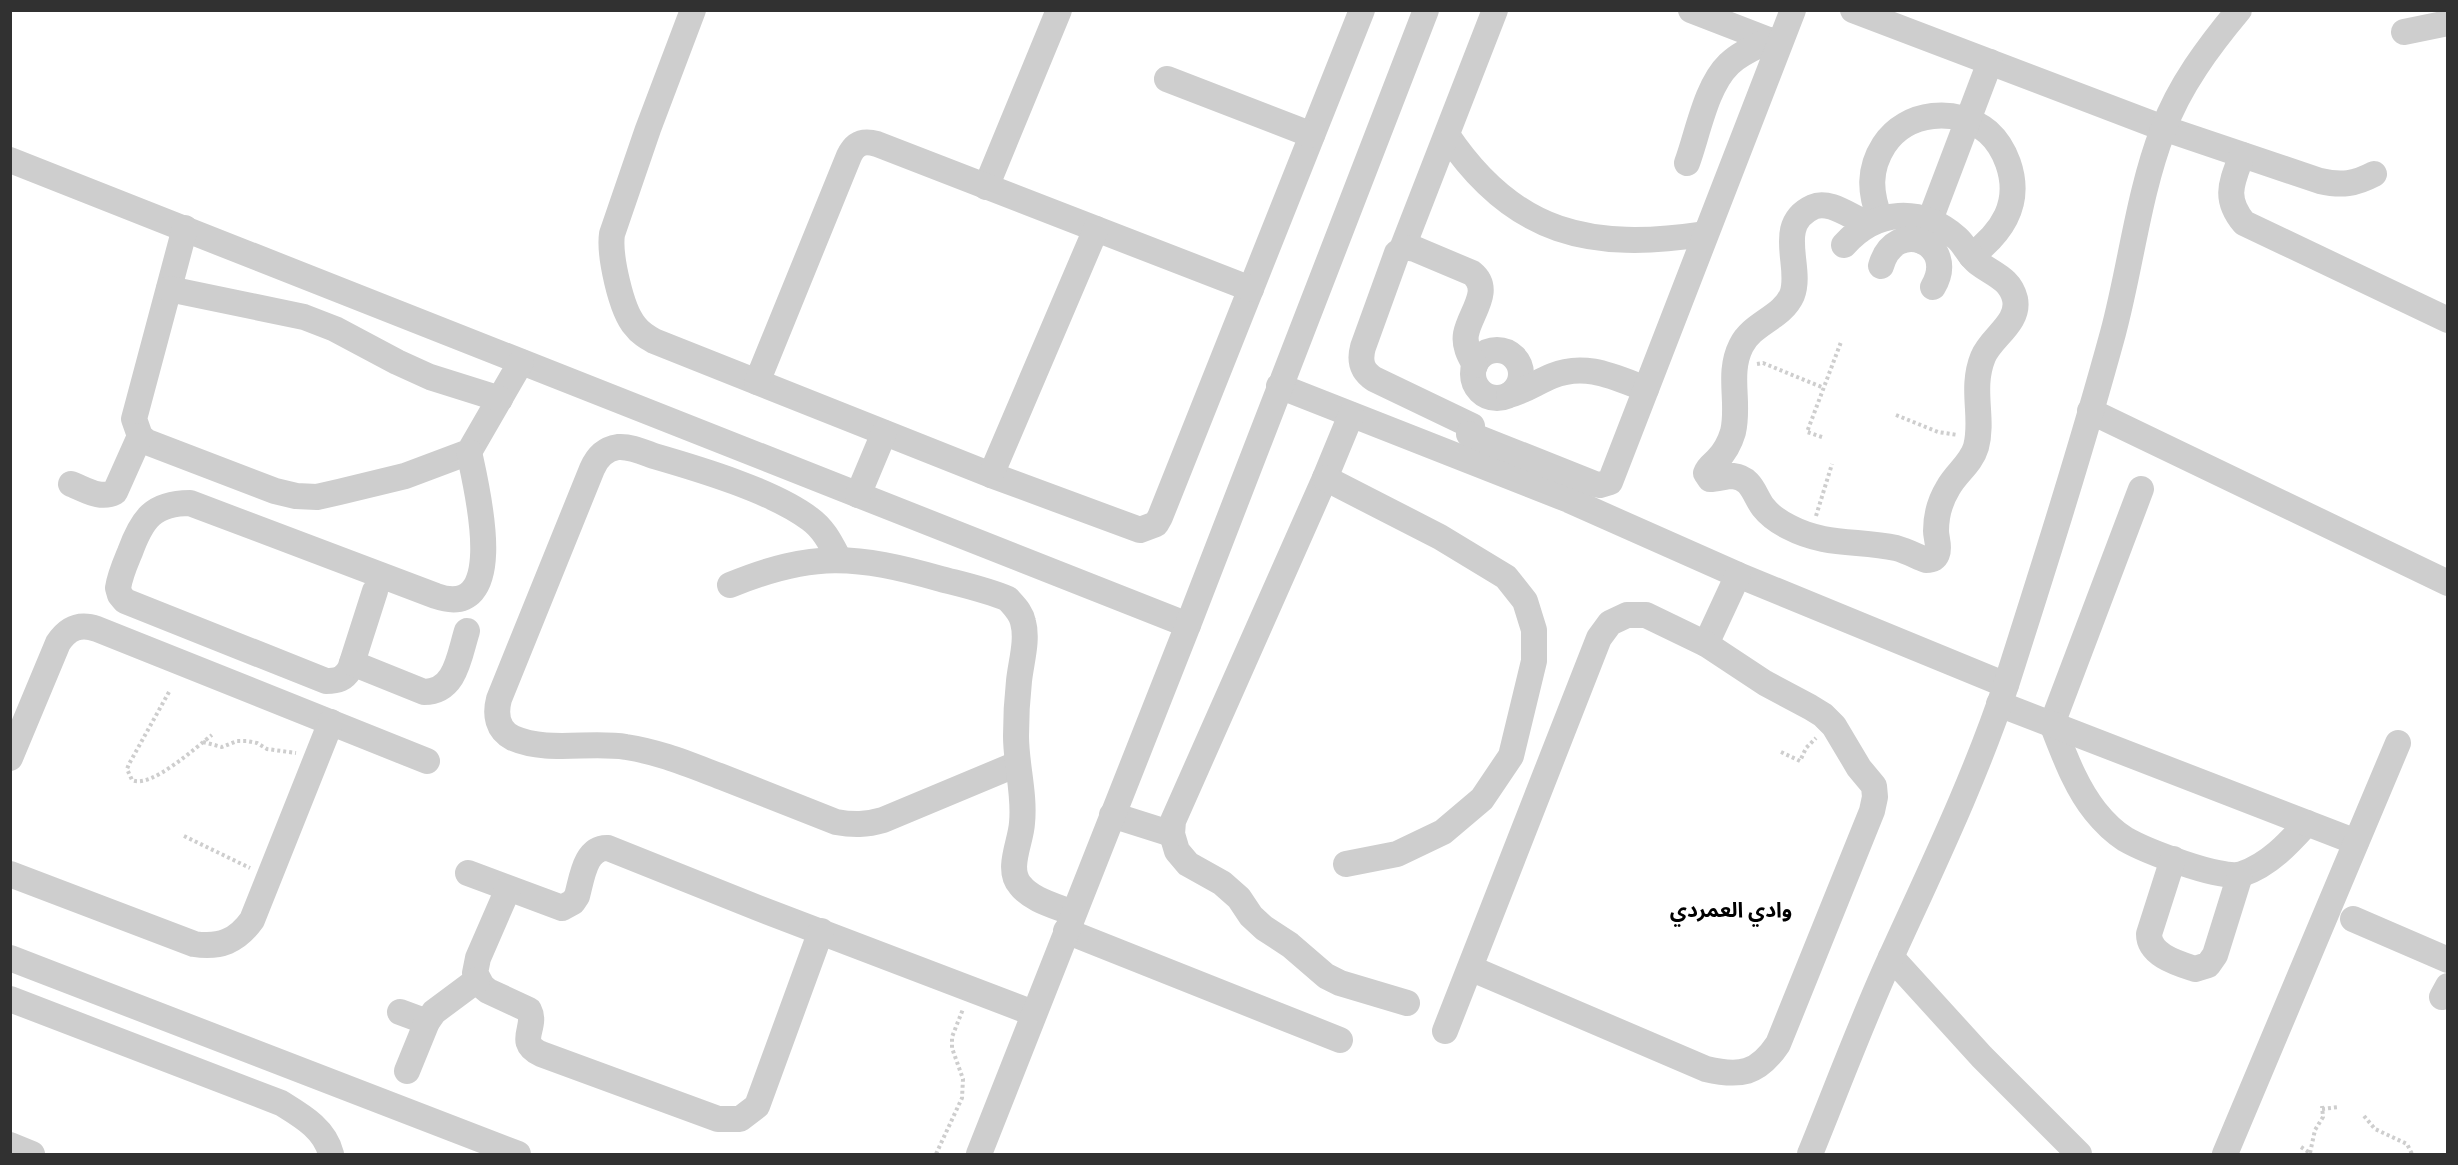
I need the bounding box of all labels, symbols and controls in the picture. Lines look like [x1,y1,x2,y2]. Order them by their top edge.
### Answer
district label: وادي العمردي [1670,897,1792,927]

